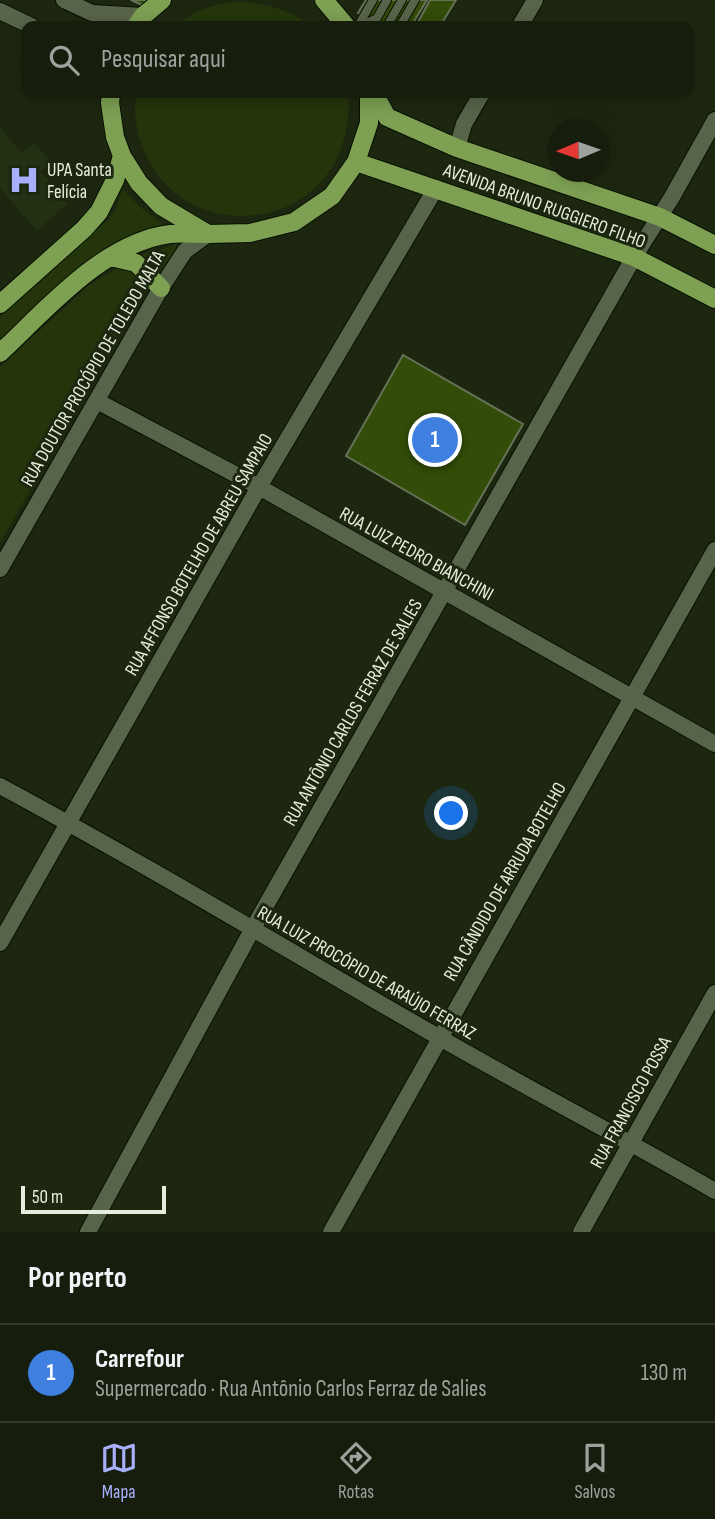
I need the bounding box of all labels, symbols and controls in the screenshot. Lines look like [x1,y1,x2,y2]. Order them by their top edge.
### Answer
search box [21,21,694,98]
icon: search [45,41,83,79]
text: Pesquisar aqui [101,44,226,75]
north arrow [547,119,610,182]
place label: UPA Santa Felícia [47,159,112,204]
street label: AVENIDA BRUNO RUGGIERO FILHO [439,159,649,254]
hospital icon: UPA Santa Felícia [7,163,41,197]
street label: RUA DOUTOR PROCÓPIO DE TOLEDO MALTA [16,246,171,491]
pin: 1 [412,414,458,466]
street label: RUA AFFONSO BOTELHO DE ABREU SAMPAIO [120,430,278,680]
street label: RUA LUIZ PEDRO BIANCHINI [335,502,497,606]
street label: RUA ANTÔNIO CARLOS FERRAZ DE SALIES [279,595,428,830]
street label: RUA CÂNDIDO DE ARRUDA BOTELHO [439,778,572,985]
your location [434,796,468,830]
street label: RUA LUIZ PROCÓPIO DE ARAÚJO FERRAZ [253,901,480,1045]
street label: RUA FRANCISCO POSSA [586,1032,677,1173]
scale bar [21,1183,166,1215]
text: 50 m [32,1186,63,1209]
text: Por perto [28,1260,127,1296]
text: Carrefour [95,1344,184,1375]
text: 1 [46,1359,56,1387]
text: 130 m [641,1359,687,1387]
text: Supermercado · Rua Antônio Carlos Ferraz de Salies [95,1375,487,1403]
tab: Mapa [100,1439,138,1504]
tab: Rotas [337,1439,375,1504]
tab: Salvos [574,1439,615,1504]

